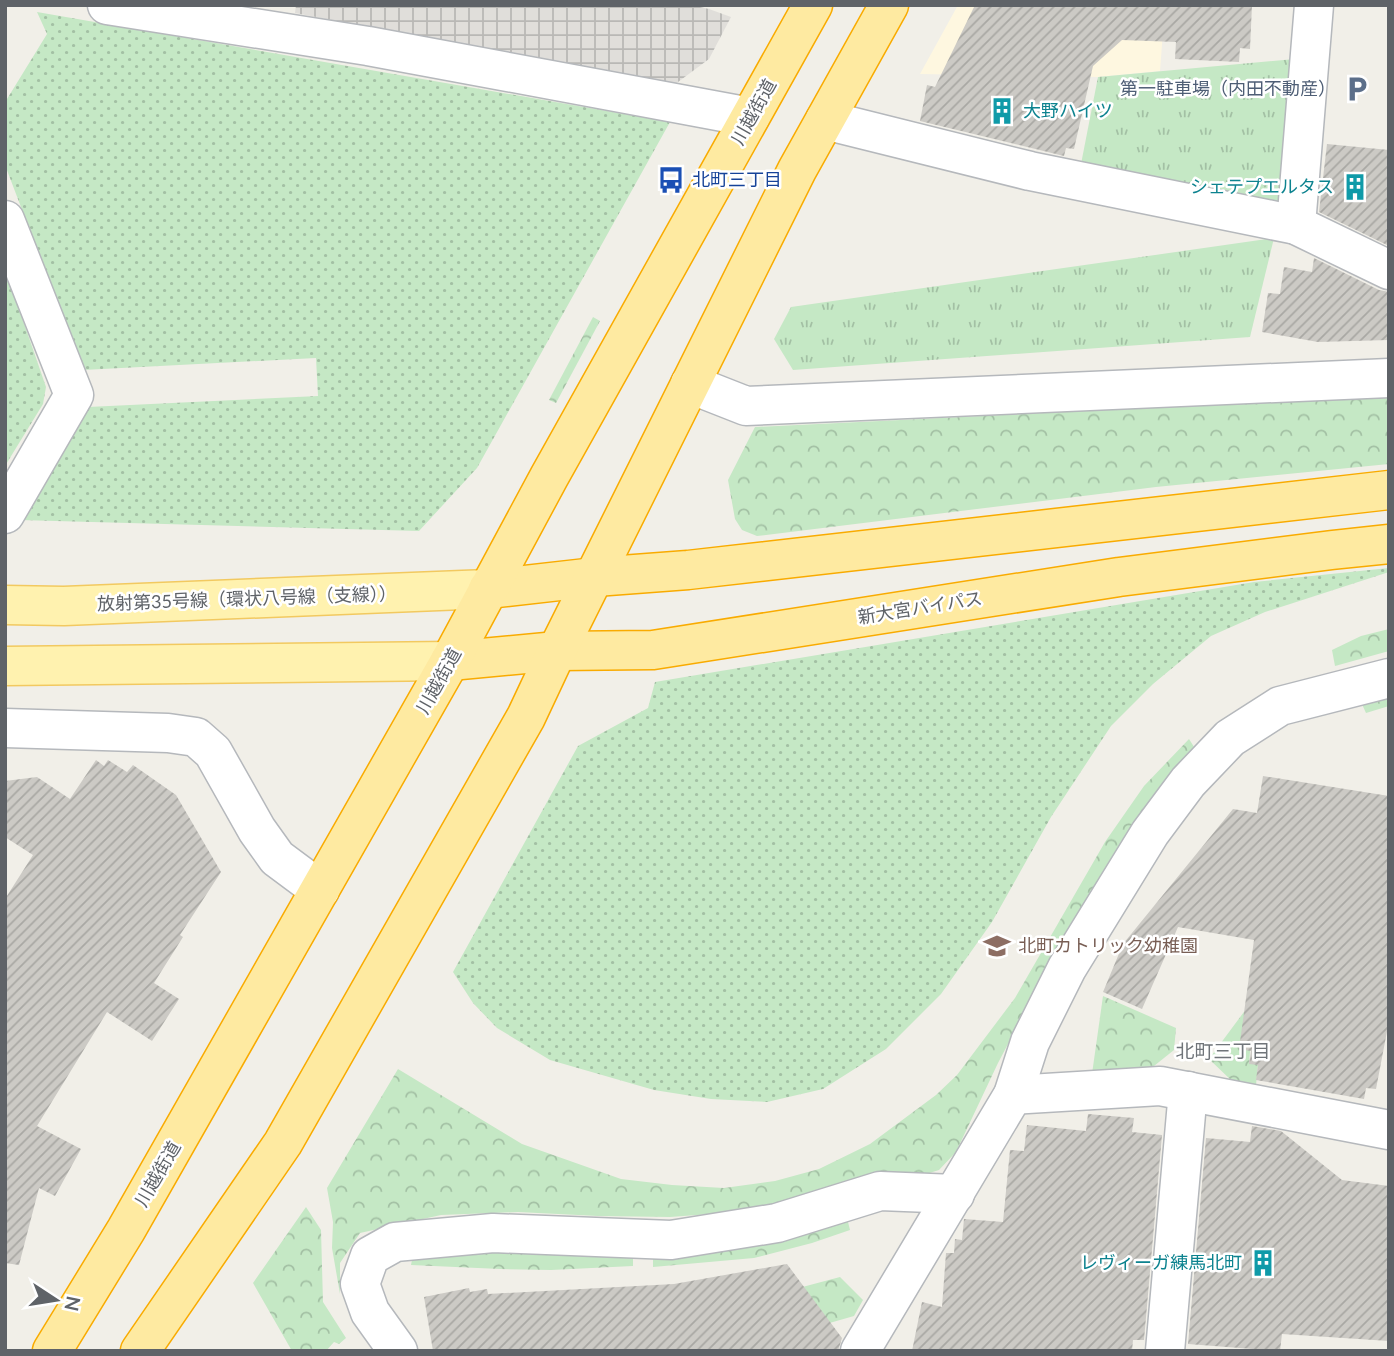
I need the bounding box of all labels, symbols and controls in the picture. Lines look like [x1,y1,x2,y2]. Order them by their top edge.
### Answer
parking icon: 第一駐車場（内田不動産） [1342,74,1372,104]
street label: 川越街道 [726,75,780,148]
place label: 第一駐車場（内田不動産） [1120,77,1336,99]
building icon: 大野ハイツ [987,96,1017,126]
place label: 大野ハイツ [1023,99,1113,121]
bus stop icon: 北町三丁目 [656,165,686,195]
place label: 北町三丁目 [692,168,782,190]
building icon: シェテプエルタス [1340,172,1370,202]
place label: シェテプエルタス [1190,175,1334,197]
street label: 放射第35号線（環状八号線（支線）） [97,582,397,614]
street label: 新大宮バイパス [856,586,984,628]
street label: 川越街道 [411,644,465,717]
school or university icon: 北町カトリック幼稚園 [982,931,1012,961]
place label: 北町カトリック幼稚園 [1018,934,1198,956]
district label: 北町三丁目 [1175,1039,1271,1062]
street label: 川越街道 [130,1137,185,1210]
building icon: レヴィーガ練馬北町 [1248,1248,1278,1278]
place label: レヴィーガ練馬北町 [1080,1251,1242,1273]
north arrow [21,1265,91,1335]
text: N [60,1294,86,1313]

